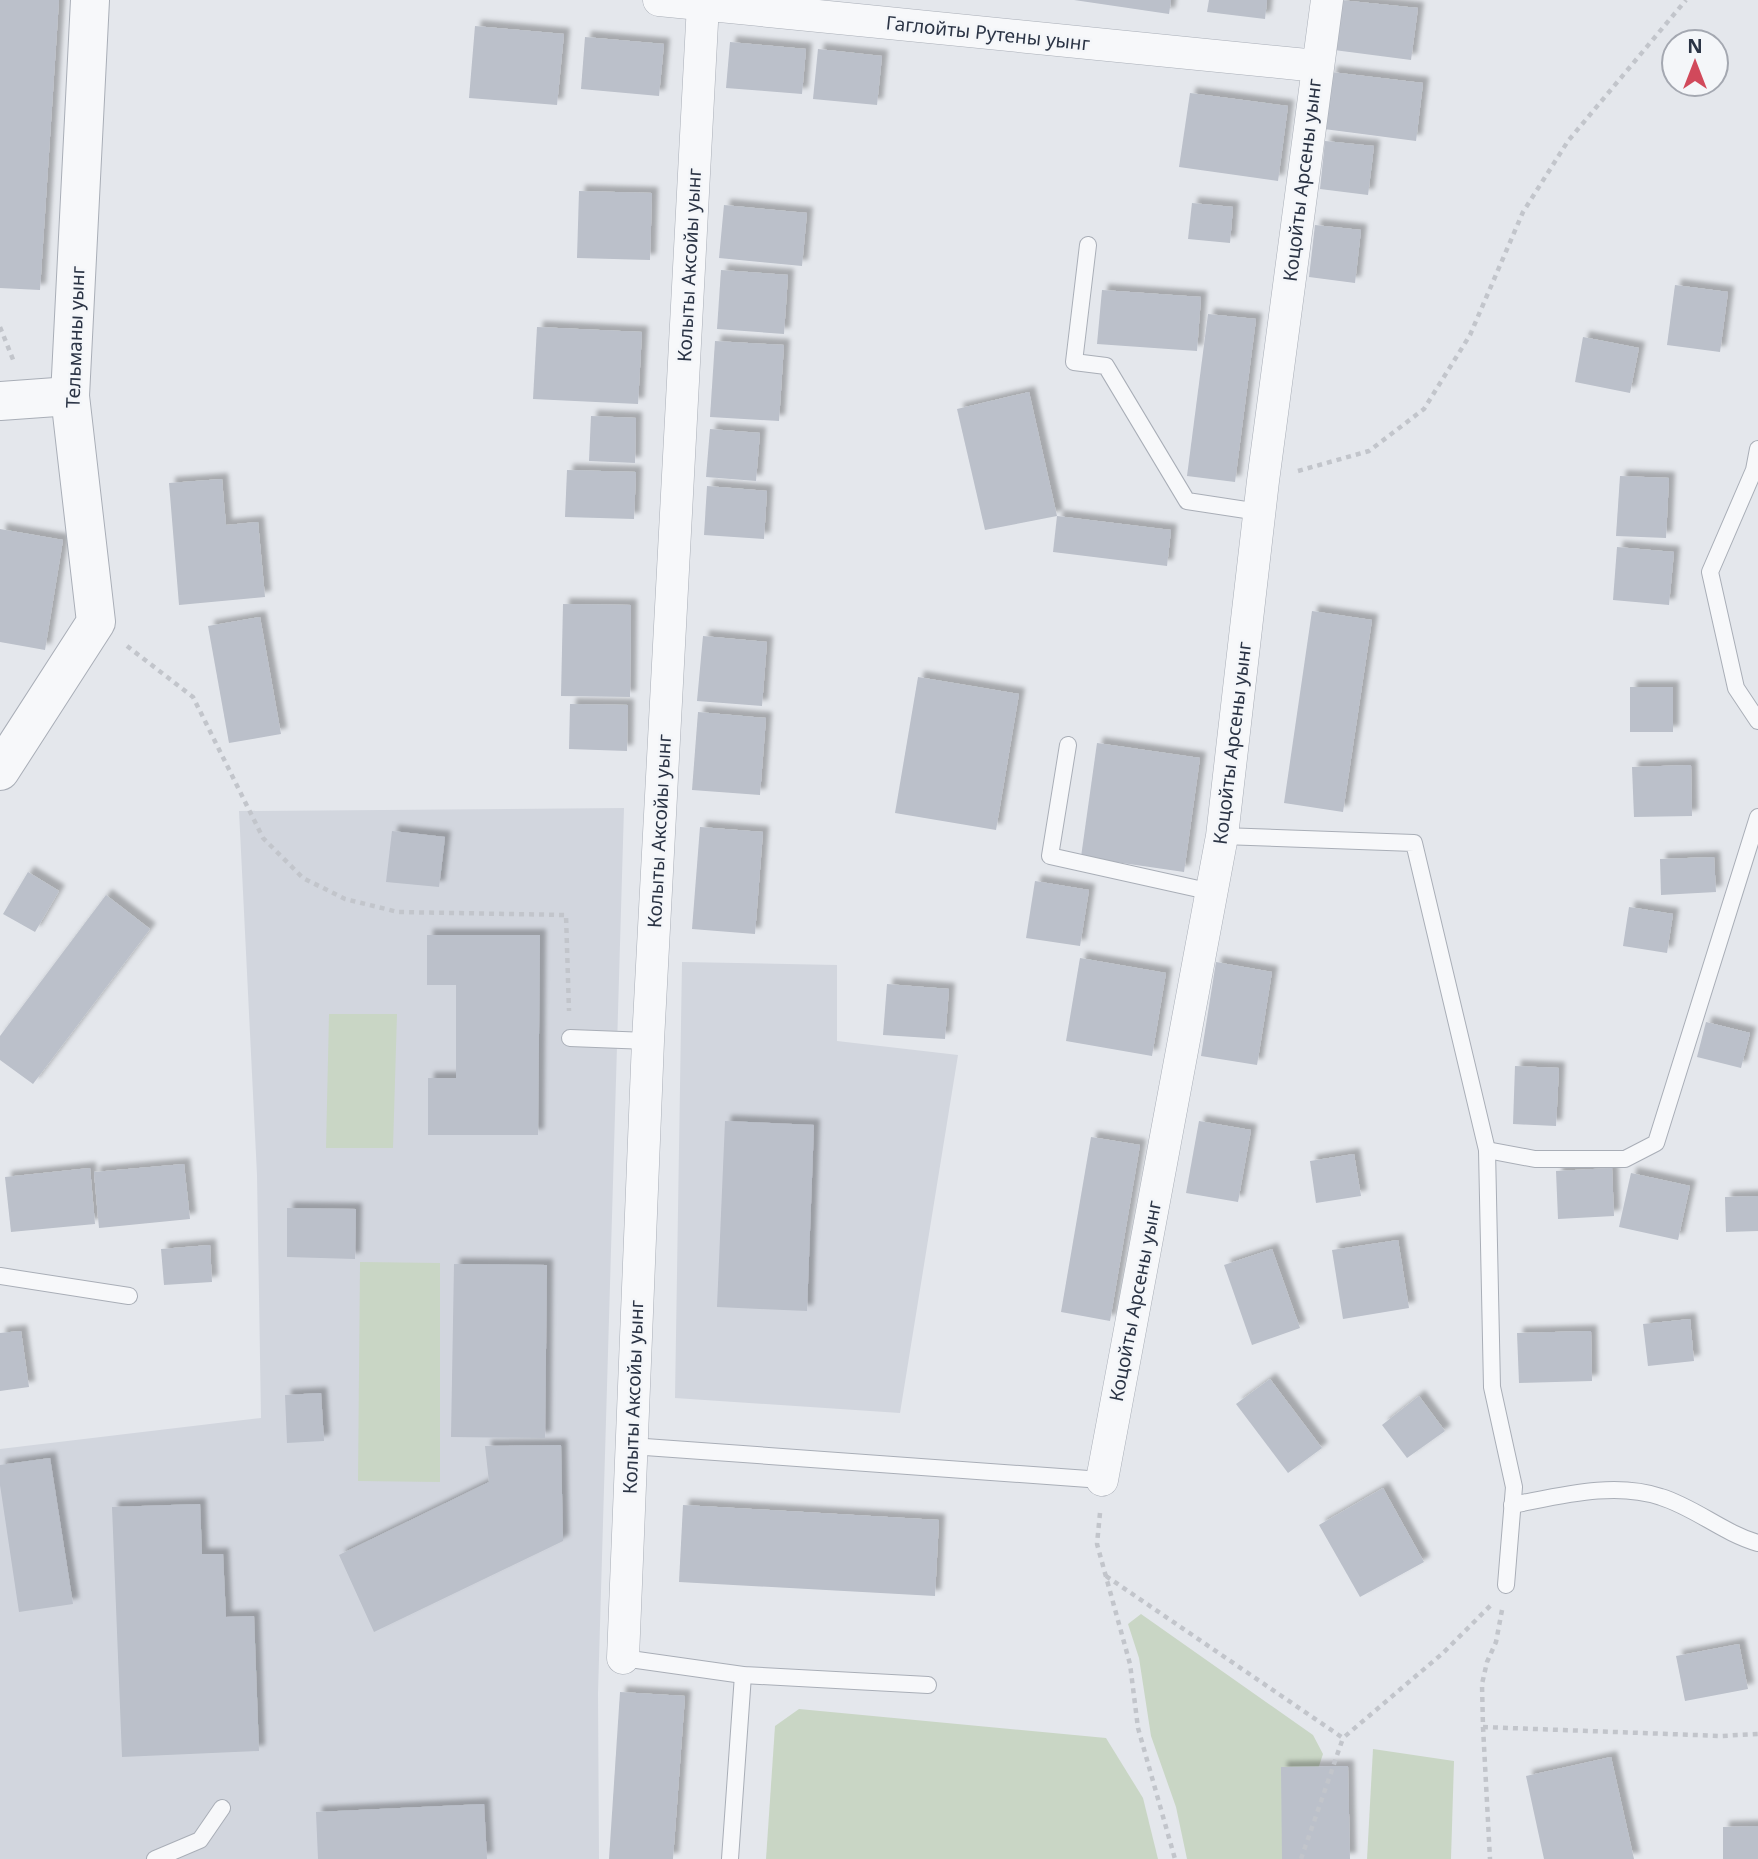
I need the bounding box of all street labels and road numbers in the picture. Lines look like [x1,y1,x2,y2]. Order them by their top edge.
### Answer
street label: Гаглойты Рутены уынг [885,9,1091,57]
street label: Коцойты Арсены уынг [1277,77,1327,283]
street label: Колыты Аксойы уынг [671,167,707,363]
street label: Тельманы уынг [60,266,90,408]
street label: Коцойты Арсены уынг [1207,640,1257,846]
street label: Колыты Аксойы уынг [641,733,677,929]
street label: Коцойты Арсены уынг [1103,1198,1167,1404]
street label: Колыты Аксойы уынг [617,1300,649,1494]

